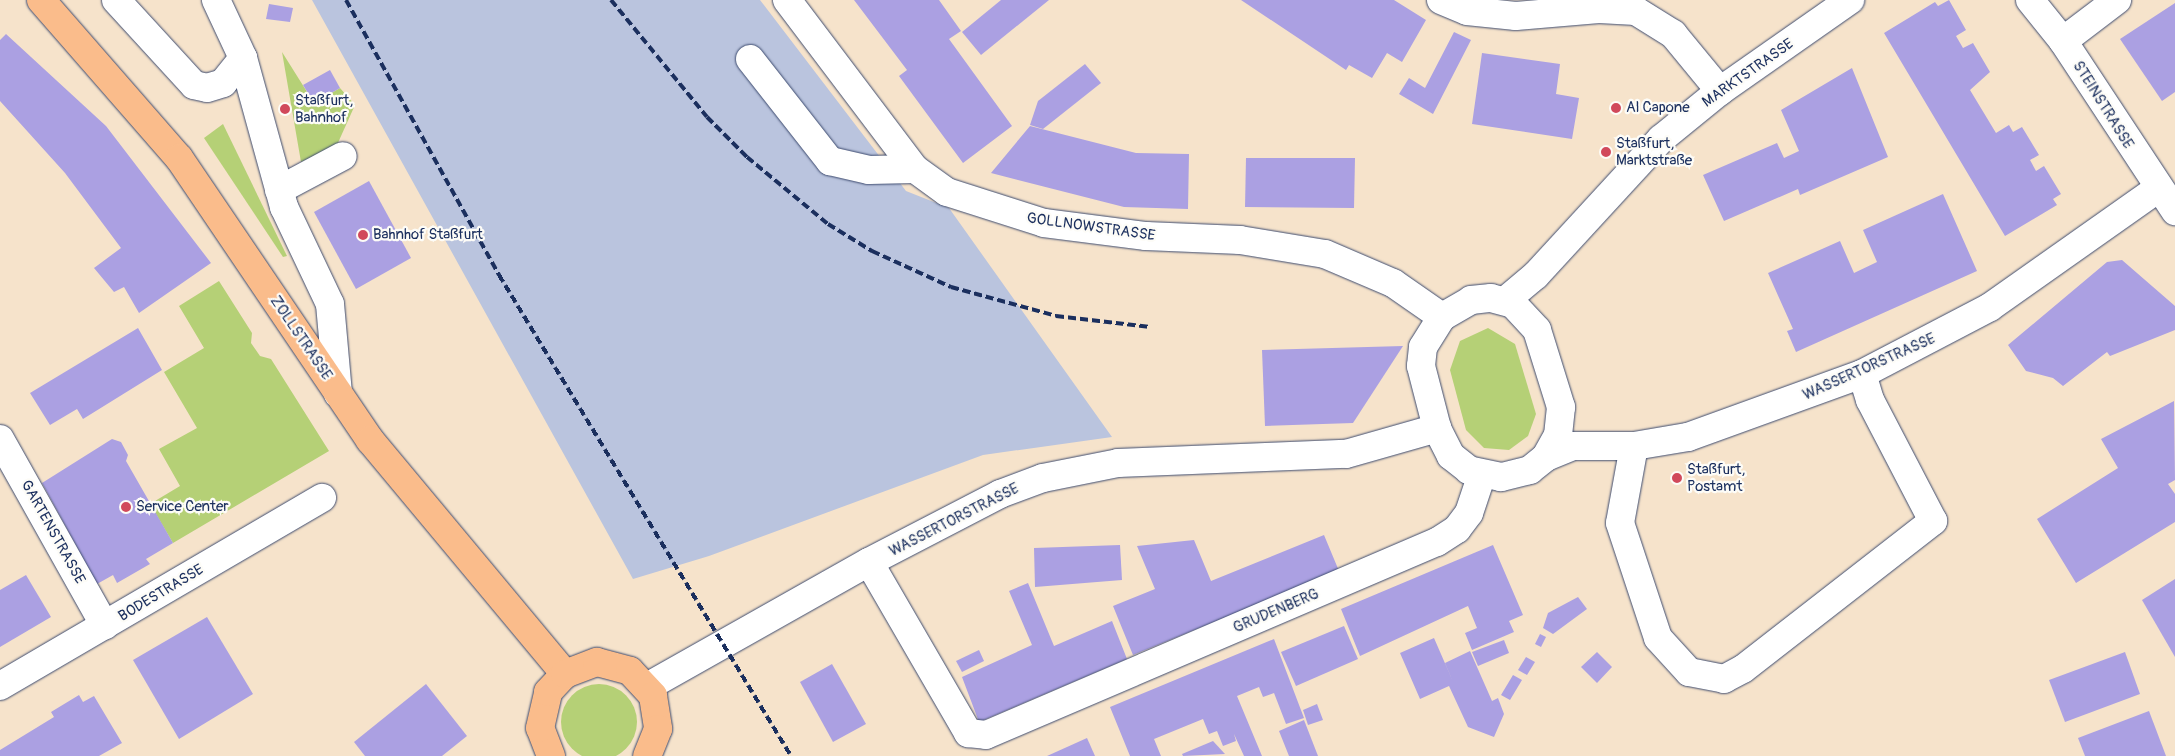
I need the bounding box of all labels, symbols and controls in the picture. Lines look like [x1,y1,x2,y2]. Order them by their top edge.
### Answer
street label: MARKTSTRASSE [1699,35,1797,111]
street label: STEINSTRASSE [2069,58,2137,152]
place label: Staßfurt, Bahnhof [295,91,353,126]
place label: Al Capone [1626,99,1690,117]
marker: Al Capone [1610,102,1622,114]
marker: Staßfurt, Bahnhof [279,103,291,115]
place label: Staßfurt, Marktstraße [1616,134,1692,169]
marker: Staßfurt, Marktstraße [1600,146,1612,158]
street label: GOLLNOWSTRASSE [1026,209,1156,245]
place label: Bahnhof Staßfurt [373,226,483,244]
marker: Bahnhof Staßfurt [357,229,369,241]
street label: ZOLLSTRASSE [266,293,336,383]
street label: WASSERTORSTRASSE [1800,330,1938,404]
place label: Staßfurt, Postamt [1687,460,1745,495]
marker: Staßfurt, Postamt [1671,472,1683,484]
street label: GARTENSTRASSE [17,477,89,587]
street label: WASSERTORSTRASSE [886,480,1022,560]
place label: Service Center [136,498,229,516]
marker: Service Center [120,501,132,513]
street label: BODESTRASSE [115,561,207,625]
street label: GRUDENBERG [1231,585,1321,637]

